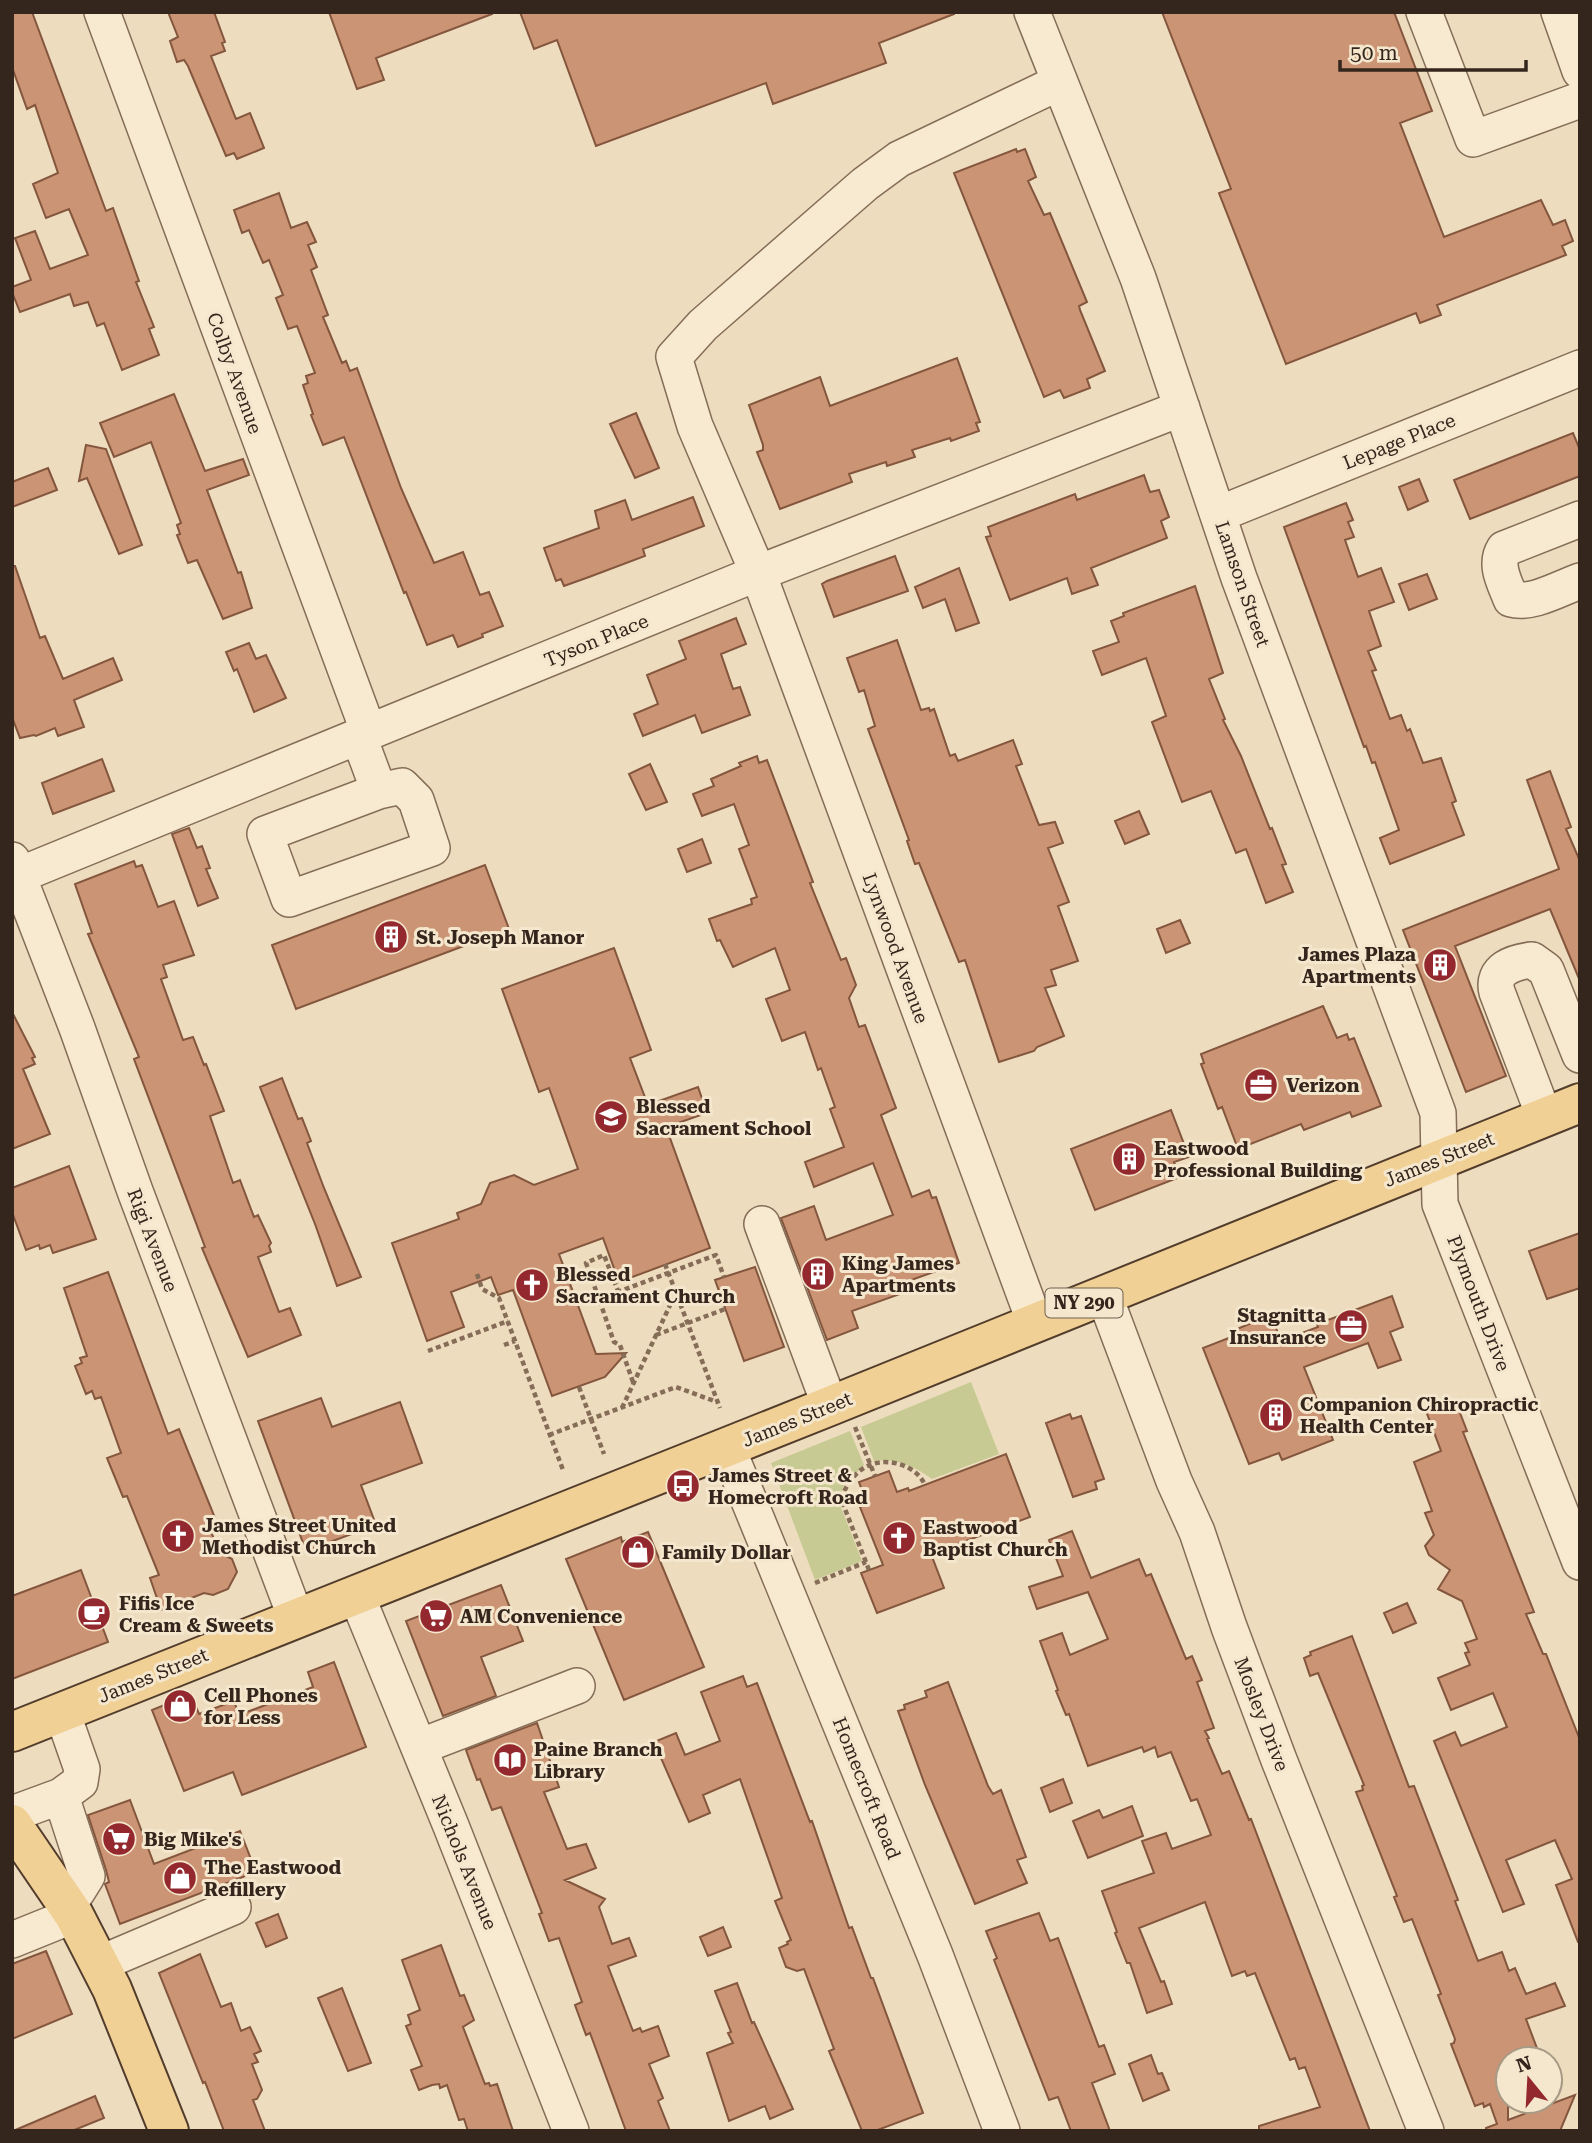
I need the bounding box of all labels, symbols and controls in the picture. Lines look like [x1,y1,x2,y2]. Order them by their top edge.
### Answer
scale bar [1340,28,1526,72]
text: 50 m [1350,41,1398,65]
street label: Colby Avenue [202,309,267,437]
street label: Lepage Place [1339,408,1459,475]
street label: Lamson Street [1210,518,1275,650]
street label: Tyson Place [541,609,652,672]
street label: Lynwood Avenue [858,870,933,1027]
building icon: St. Joseph Manor [372,918,410,956]
place label: St. Joseph Manor [416,926,585,949]
place label: James Plaza Apartments [1298,943,1416,988]
building icon: James Plaza Apartments [1421,946,1459,984]
office icon: Verizon [1242,1066,1280,1104]
place label: Verizon [1286,1074,1360,1097]
place label: Blessed Sacrament School [636,1095,811,1140]
school or university icon: Blessed Sacrament School [592,1098,630,1136]
street label: James Street [1381,1127,1498,1192]
place label: Eastwood Professional Building [1154,1137,1363,1182]
building icon: Eastwood Professional Building [1110,1140,1148,1178]
street label: Rigi Avenue [122,1185,183,1295]
street label: Plymouth Drive [1442,1232,1515,1374]
place label: King James Apartments [842,1252,956,1297]
building icon: King James Apartments [799,1255,837,1293]
place label: Blessed Sacrament Church [556,1263,735,1308]
church icon: Blessed Sacrament Church [513,1266,551,1304]
road number: NY 290 [1046,1288,1122,1318]
place label: Stagnitta Insurance [1229,1304,1326,1349]
office icon: Stagnitta Insurance [1332,1307,1370,1345]
street label: James Street [739,1387,856,1452]
place label: Companion Chiropractic Health Center [1300,1393,1538,1438]
building icon: Companion Chiropractic Health Center [1257,1396,1295,1434]
place label: James Street & Homecroft Road [708,1464,868,1509]
bus stop icon: James Street & Homecroft Road [664,1467,702,1505]
place label: James Street United Methodist Church [202,1514,396,1559]
place label: Eastwood Baptist Church [923,1516,1068,1561]
church icon: James Street United Methodist Church [159,1517,197,1555]
church icon: Eastwood Baptist Church [880,1519,918,1557]
shop icon: Family Dollar [619,1533,657,1571]
place label: Family Dollar [662,1541,791,1564]
place label: Fifis Ice Cream & Sweets [119,1592,274,1637]
cafe icon: Fifis Ice Cream & Sweets [75,1595,113,1633]
supermarket icon: AM Convenience [417,1597,455,1635]
place label: AM Convenience [460,1605,622,1628]
street label: James Street [95,1643,212,1708]
street label: Mosley Drive [1229,1654,1294,1774]
place label: Cell Phones for Less [204,1684,318,1729]
shop icon: Cell Phones for Less [161,1687,199,1725]
street label: Homecroft Road [828,1714,906,1863]
place label: Paine Branch Library [534,1738,663,1783]
library icon: Paine Branch Library [491,1741,529,1779]
street label: Nichols Avenue [427,1791,502,1933]
supermarket icon: Big Mike's [100,1820,138,1858]
place label: Big Mike's [144,1828,242,1851]
place label: The Eastwood Refillery [204,1856,342,1901]
shop icon: The Eastwood Refillery [161,1859,199,1897]
north arrow [1494,2045,1564,2115]
text: N [1513,2051,1535,2078]

